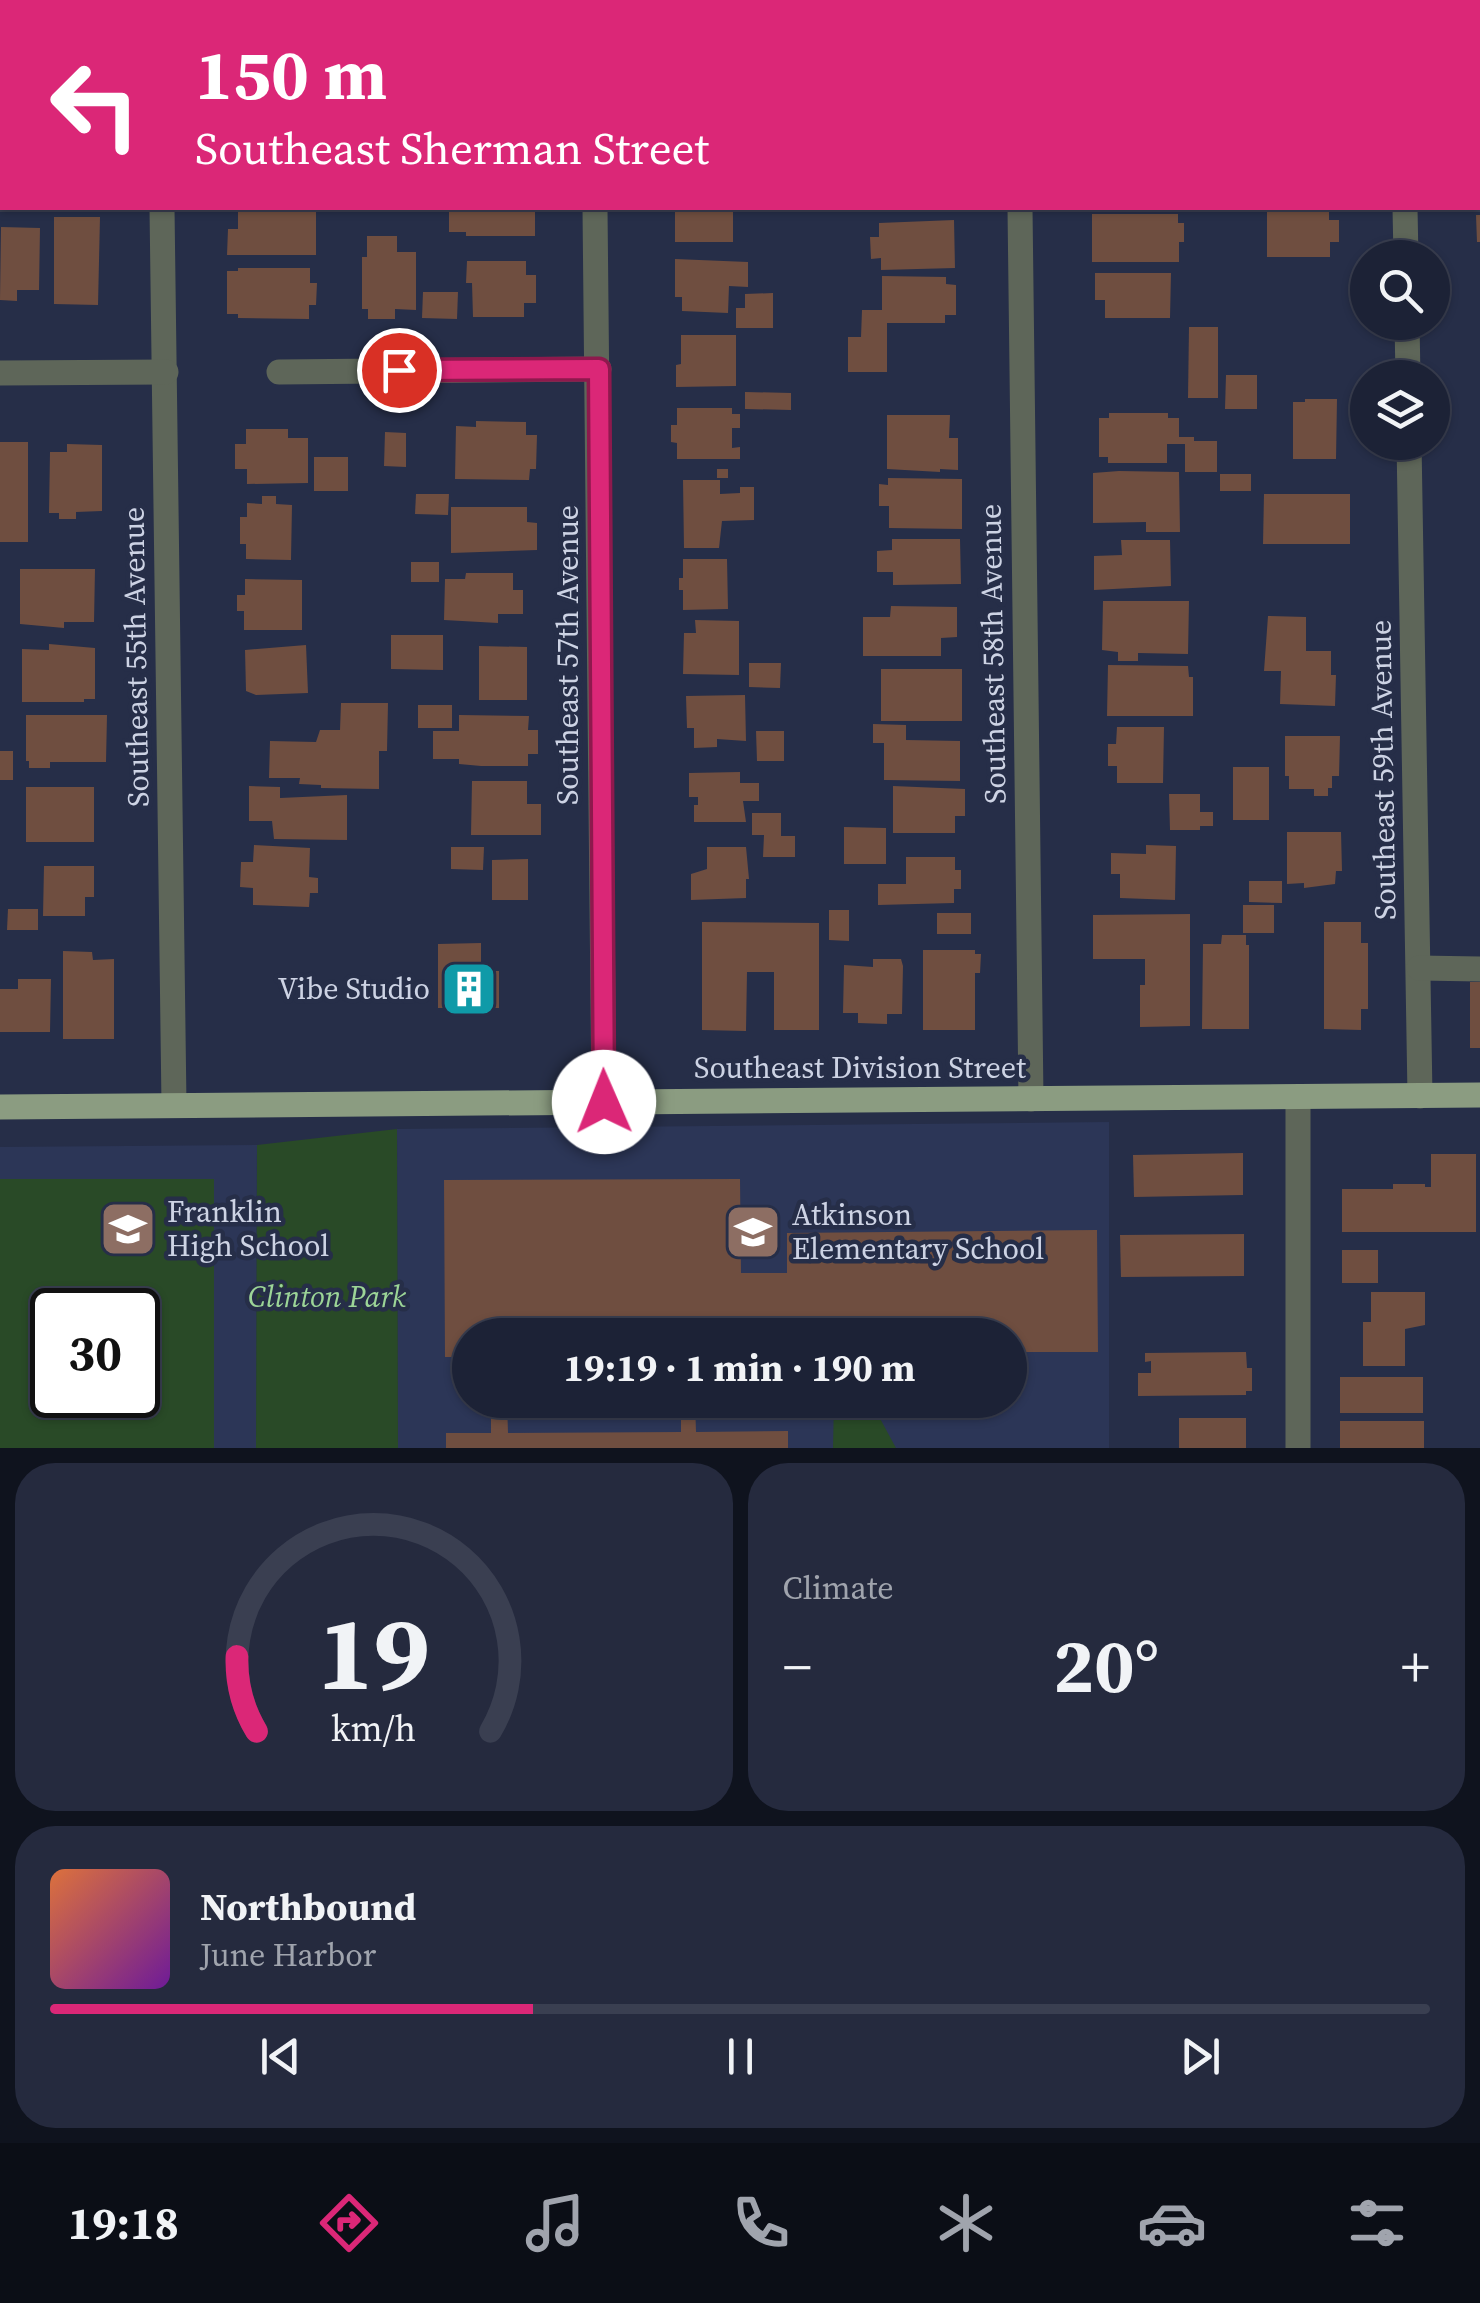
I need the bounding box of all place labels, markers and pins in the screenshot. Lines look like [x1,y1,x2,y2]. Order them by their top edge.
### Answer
pin [357,328,442,413]
building icon: Vibe Studio [439,959,499,1019]
place label: Vibe Studio [278,968,430,1009]
place label: Franklin High School [167,1191,329,1266]
place label: Atkinson Elementary School [792,1194,1044,1269]
school or university icon: Franklin High School [98,1199,158,1259]
school or university icon: Atkinson Elementary School [723,1202,783,1262]

